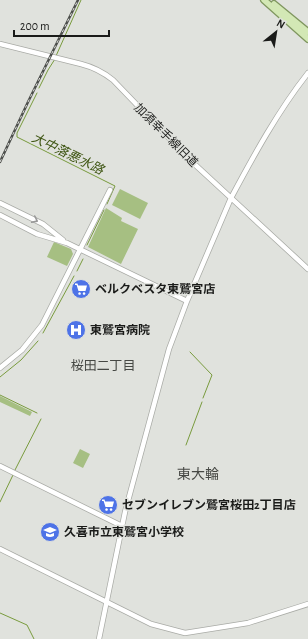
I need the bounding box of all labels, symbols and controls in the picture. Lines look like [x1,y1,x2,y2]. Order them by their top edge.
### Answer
scale bar [14,12,109,38]
north arrow [256,12,296,52]
text: N [275,17,287,30]
text: 200 m [20,20,50,32]
street label: 加須幸手線旧道 [132,100,201,169]
water label: 大中落悪水路 [29,131,107,178]
one-way arrow [31,216,38,223]
supermarket icon: ベルクベスタ東鷲宮店 [70,278,92,300]
place label: ベルクベスタ東鷲宮店 [95,282,215,295]
hospital icon: 東鷲宮病院 [65,319,87,341]
place label: 東鷲宮病院 [90,323,150,336]
district label: 桜田二丁目 [70,359,136,373]
district label: 東大輪 [177,466,219,482]
supermarket icon: セブンイレブン鷲宮桜田2丁目店 [97,494,119,516]
place label: セブンイレブン鷲宮桜田2丁目店 [122,498,296,511]
school or university icon: 久喜市立東鷲宮小学校 [39,521,61,543]
place label: 久喜市立東鷲宮小学校 [64,525,184,538]

